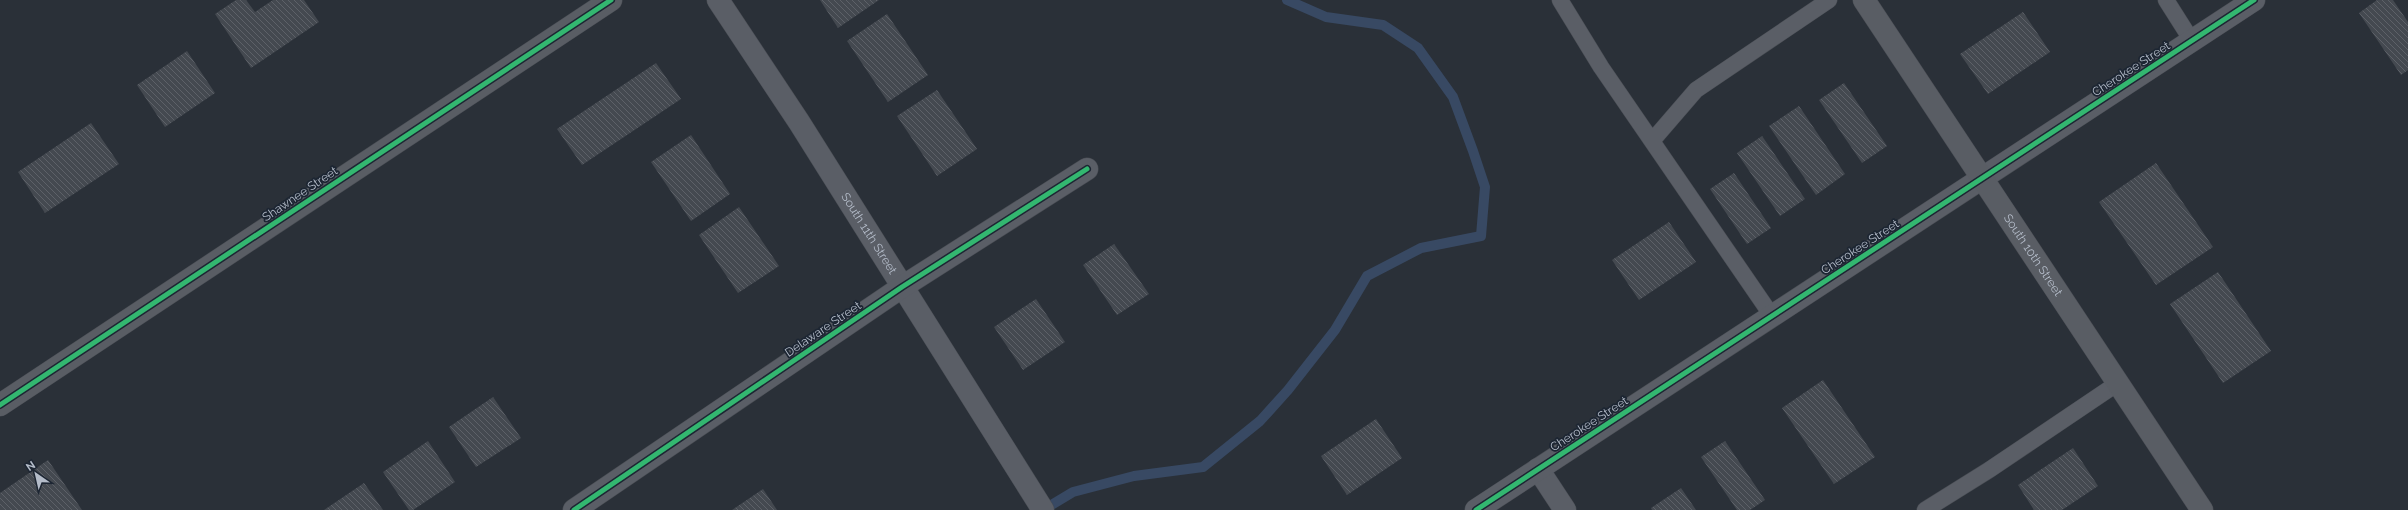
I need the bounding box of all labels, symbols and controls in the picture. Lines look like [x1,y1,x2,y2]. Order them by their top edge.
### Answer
street label: Cherokee Street [2089,39,2173,99]
street label: Shawnee Street [260,164,340,224]
street label: South 11th Street [838,190,900,277]
street label: South 10th Street [2001,211,2065,299]
street label: Cherokee Street [1818,217,1902,277]
street label: Delaware Street [782,298,864,360]
street label: Cherokee Street [1547,394,1631,454]
north arrow [16,454,56,494]
text: N [24,458,38,474]

